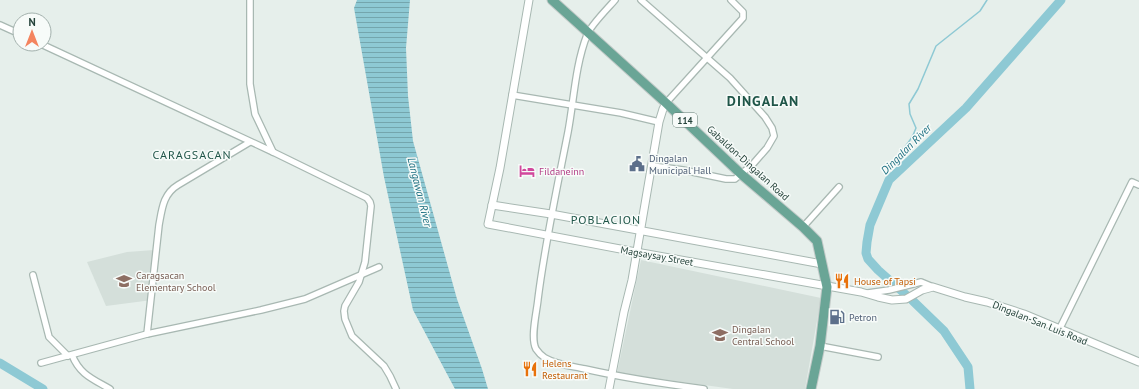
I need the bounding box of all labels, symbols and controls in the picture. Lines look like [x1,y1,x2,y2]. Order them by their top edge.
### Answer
north arrow [12,12,52,52]
text: N [28,15,36,29]
district label: DINGALAN [727,92,799,110]
road number: 114 [673,113,697,127]
water label: Dingalan River [878,120,935,177]
street label: Gabaldon-Dingalan Road [704,123,792,203]
district label: CARAGSACAN [152,147,232,162]
place label: Dingalan Municipal Hall [649,152,711,177]
public building icon: Dingalan Municipal Hall [628,155,646,173]
water label: Langawan River [405,156,436,229]
hotel icon: Fildaneinn [518,162,536,180]
place label: Fildaneinn [539,165,584,178]
district label: POBLACION [571,212,641,227]
street label: Magsaysay Street [620,243,695,269]
place label: Caragsacan Elementary School [136,269,216,294]
school or university icon: Caragsacan Elementary School [115,272,133,290]
restaurant icon: House of Tapsi [833,272,851,290]
place label: House of Tapsi [854,275,916,288]
street label: Dingalan-San Luis Road [991,298,1089,348]
fuel station icon: Petron [828,308,846,326]
place label: Petron [849,311,877,324]
place label: Dingalan Central School [732,323,794,348]
school or university icon: Dingalan Central School [711,326,729,344]
place label: Helens Restaurant [542,357,588,382]
restaurant icon: Helens Restaurant [521,360,539,378]

